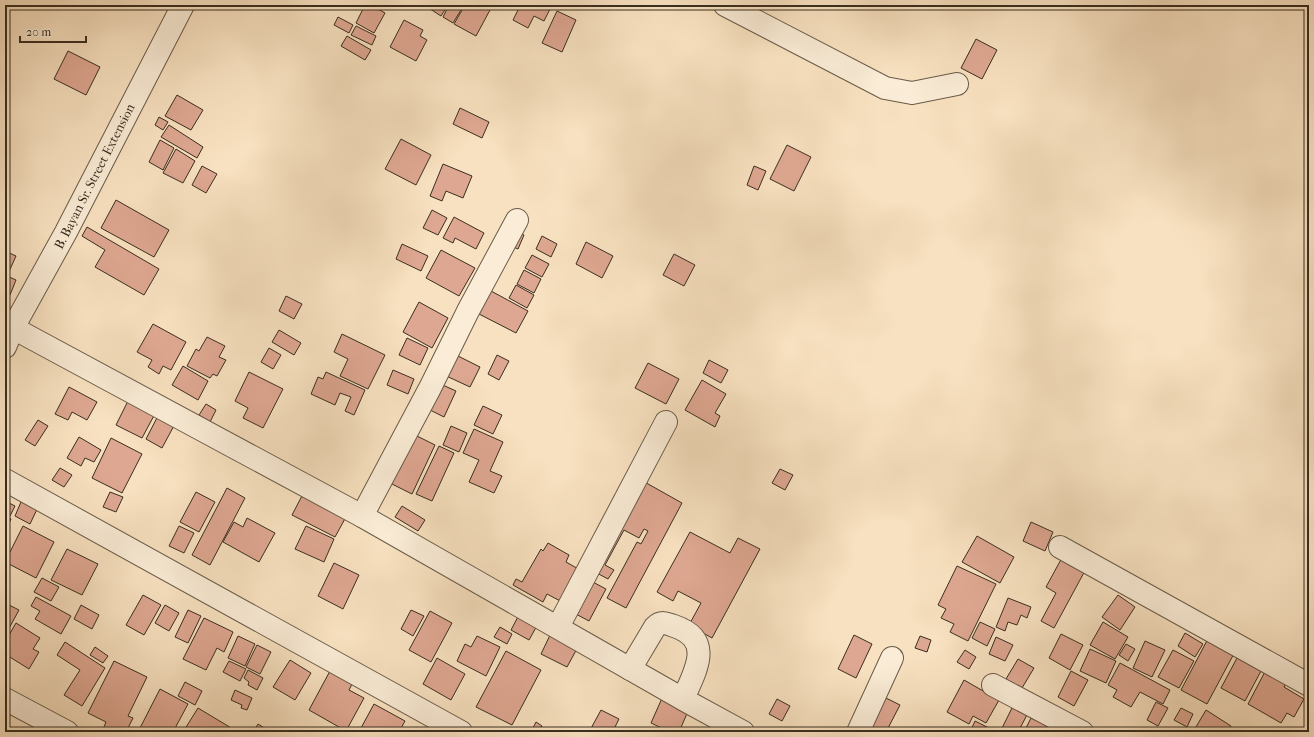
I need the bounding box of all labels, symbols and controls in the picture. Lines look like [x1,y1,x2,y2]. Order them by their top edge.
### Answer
scale bar [20,18,86,44]
text: 20 m [26,25,51,39]
street label: B. Bayan Sr. Street Extension [51,101,138,251]

